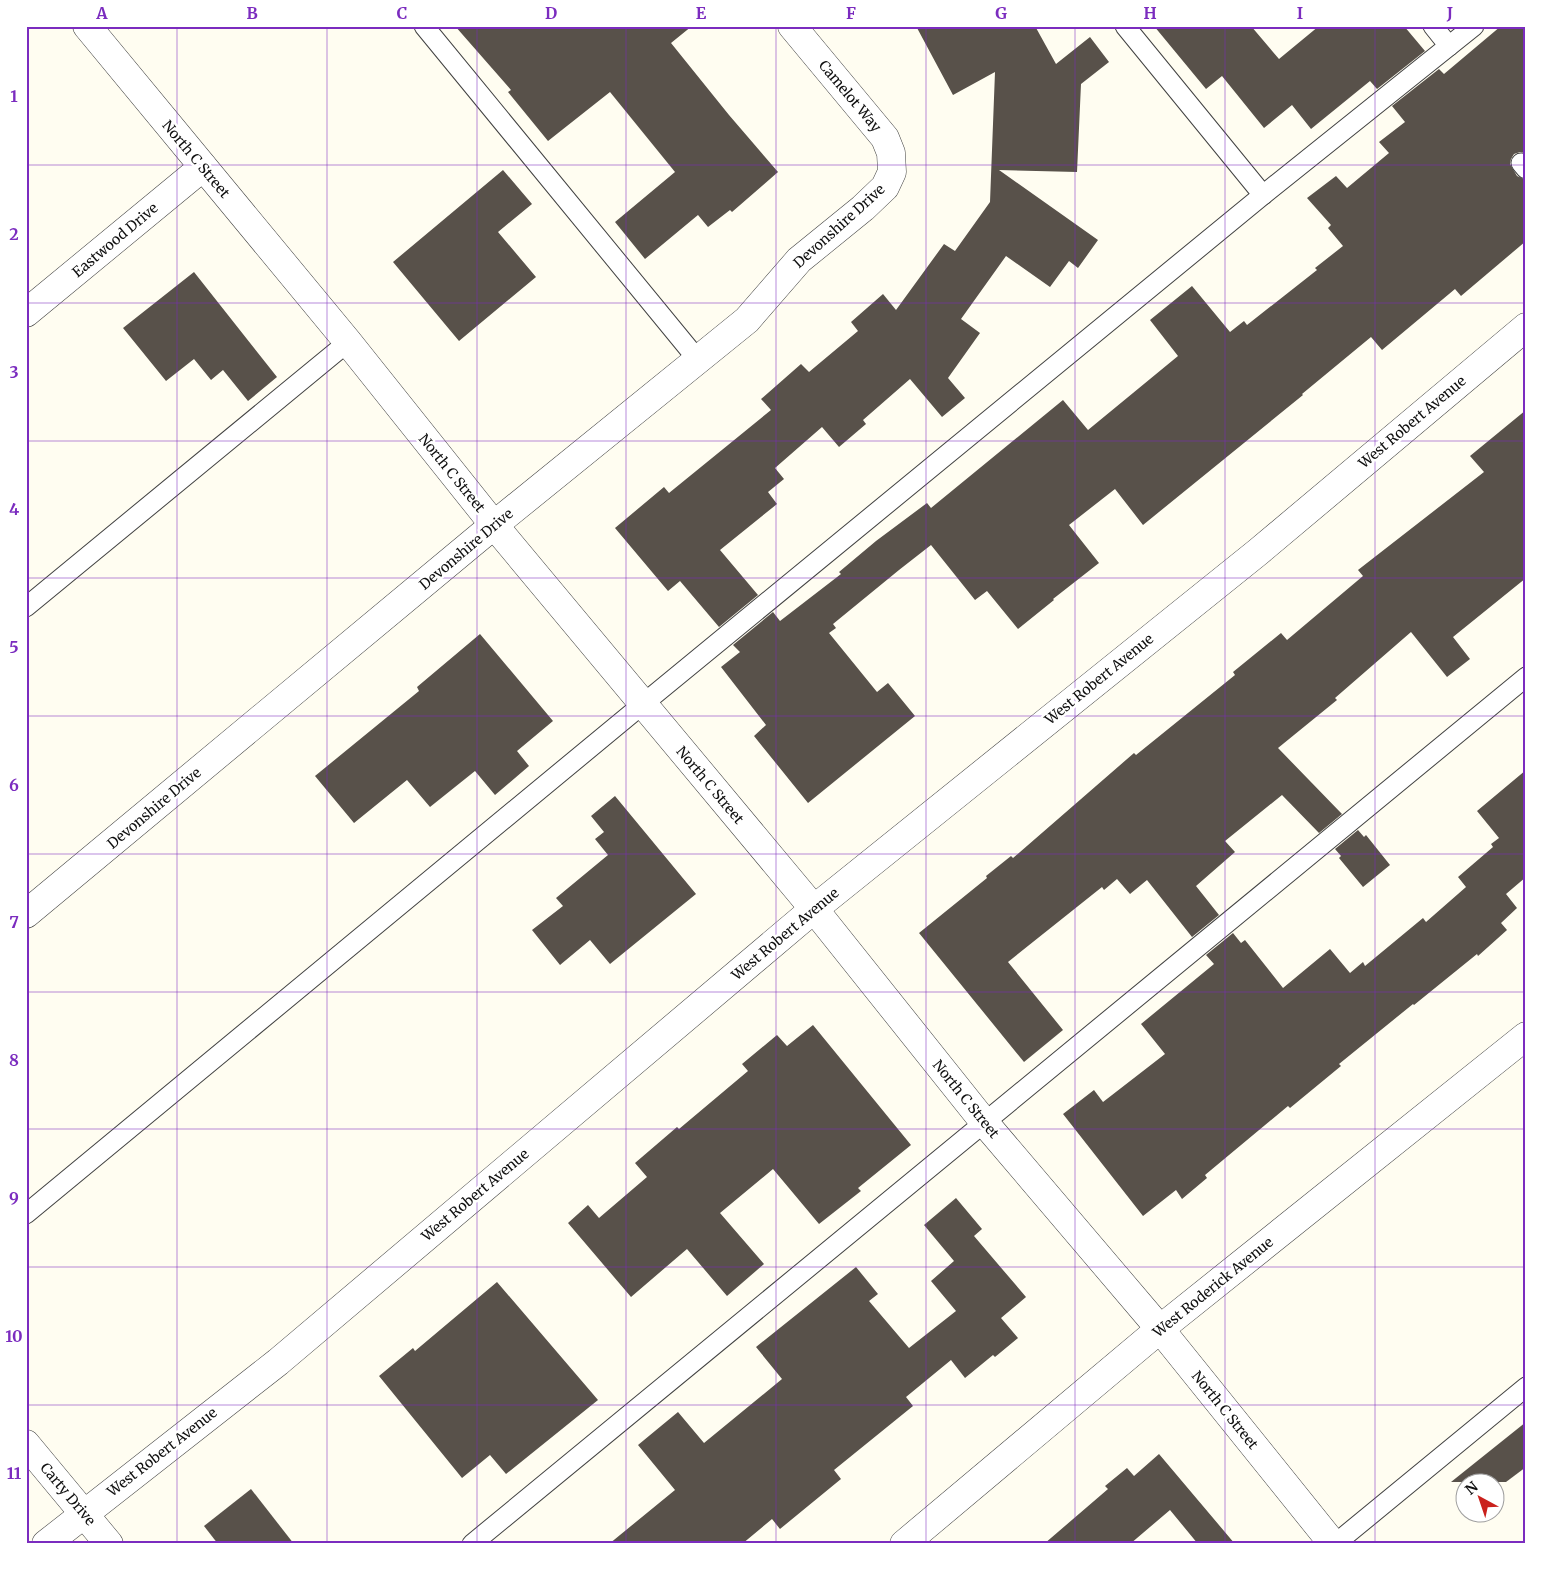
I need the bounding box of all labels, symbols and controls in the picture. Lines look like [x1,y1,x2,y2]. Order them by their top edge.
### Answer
text: A [95,3,108,23]
text: B [246,3,258,23]
text: C [397,3,407,23]
text: D [545,3,557,23]
text: E [696,3,707,23]
text: F [846,3,856,23]
text: G [995,3,1007,23]
text: H [1143,3,1157,23]
text: I [1297,3,1303,23]
text: J [1446,3,1453,23]
street label: Camelot Way [815,57,886,136]
text: 1 [10,86,18,106]
street label: North C Street [158,117,234,202]
street label: Devonshire Drive [790,180,888,272]
street label: Eastwood Drive [68,199,162,281]
text: 2 [9,224,19,244]
text: 3 [9,362,19,382]
street label: West Robert Avenue [1354,372,1469,473]
street label: North C Street [415,430,489,516]
text: 4 [9,499,19,519]
street label: Devonshire Drive [415,505,517,593]
street label: West Robert Avenue [1040,630,1157,729]
text: 5 [9,637,19,657]
street label: North C Street [672,743,748,828]
street label: Devonshire Drive [103,764,205,852]
text: 6 [9,775,19,795]
street label: West Robert Avenue [727,884,842,985]
text: 7 [9,912,19,932]
text: 8 [9,1050,19,1070]
street label: North C Street [929,1056,1003,1142]
street label: West Robert Avenue [417,1145,532,1246]
text: 9 [9,1188,19,1208]
street label: West Roderick Avenue [1149,1233,1277,1342]
text: 10 [5,1326,23,1346]
street label: North C Street [1188,1367,1262,1453]
street label: West Robert Avenue [103,1404,221,1501]
street label: Carty Drive [37,1459,99,1529]
text: 11 [7,1463,22,1483]
north arrow [1454,1472,1504,1522]
text: N [1462,1478,1482,1498]

